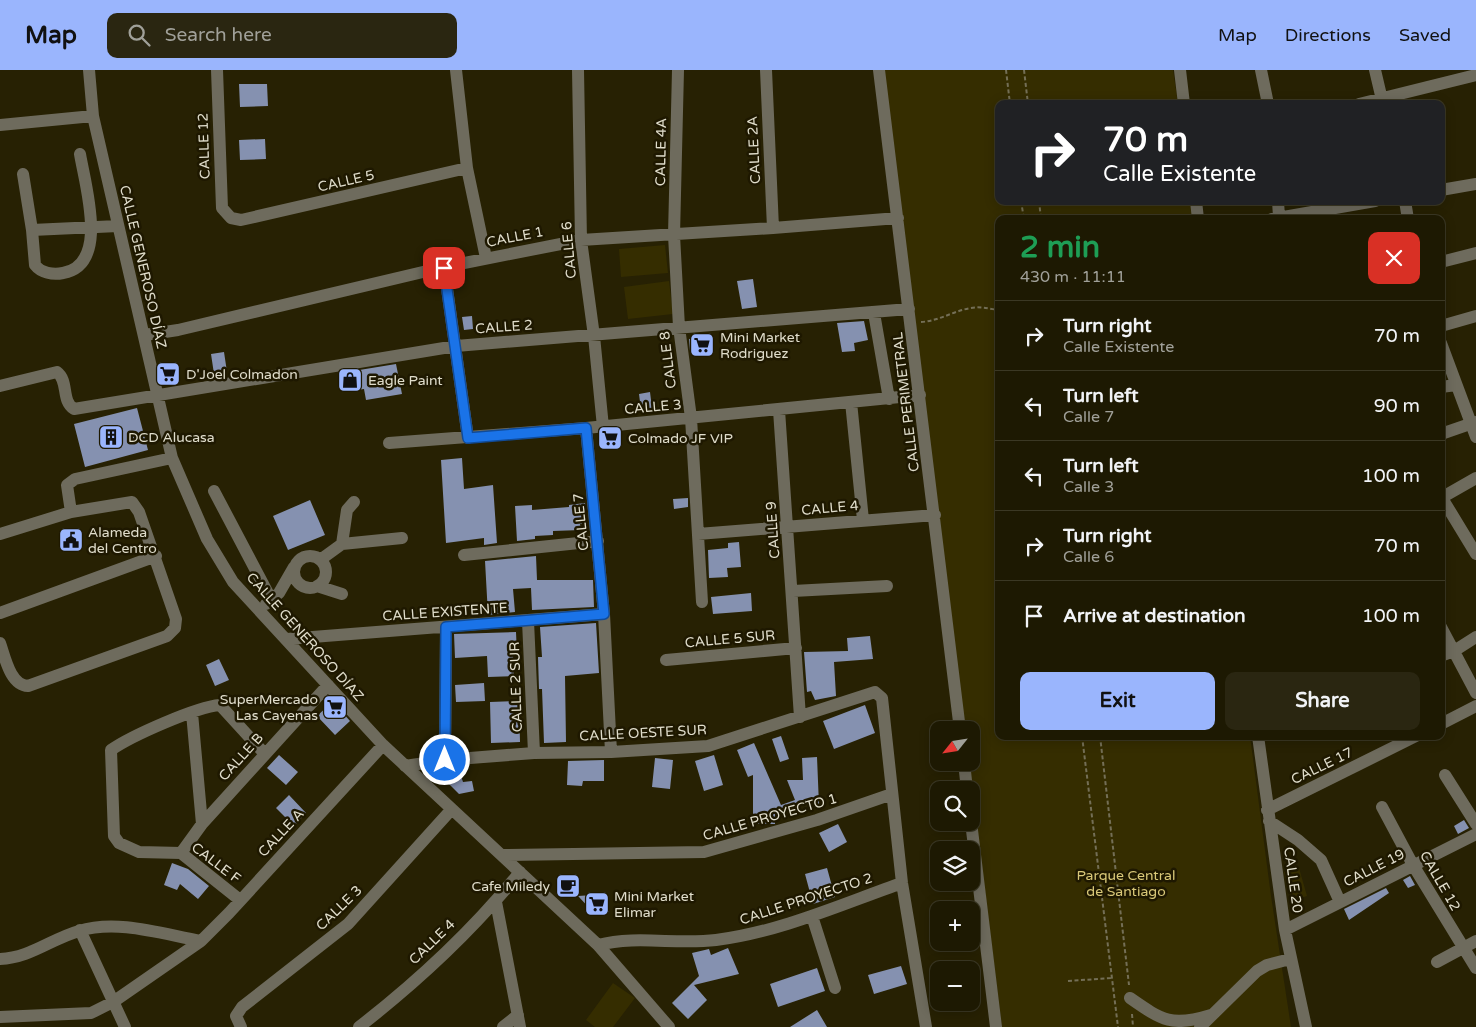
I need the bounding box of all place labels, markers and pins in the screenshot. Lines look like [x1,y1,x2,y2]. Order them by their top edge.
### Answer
pin [423,247,465,289]
place label: Mini Market Rodriguez [720,329,801,362]
supermarket icon: Mini Market Rodriguez [689,332,715,358]
supermarket icon: D'Joel Colmadon [155,361,181,387]
place label: D'Joel Colmadon [186,366,298,383]
shop icon: Eagle Paint [337,367,363,393]
place label: Eagle Paint [368,372,443,389]
building icon: DCD Alucasa [98,424,124,450]
supermarket icon: Colmado JF VIP [597,425,623,451]
place label: DCD Alucasa [128,429,215,446]
place label: Colmado JF VIP [628,430,733,447]
place label: Alameda del Centro [88,524,157,557]
public building icon: Alameda del Centro [58,527,84,553]
place label: SuperMercado Las Cayenas [220,691,318,724]
supermarket icon: SuperMercado Las Cayenas [322,694,348,720]
cafe icon: Cafe Miledy [555,873,581,899]
place label: Cafe Miledy [471,878,550,895]
place label: Mini Market Elimar [614,888,695,921]
supermarket icon: Mini Market Elimar [584,891,610,917]

